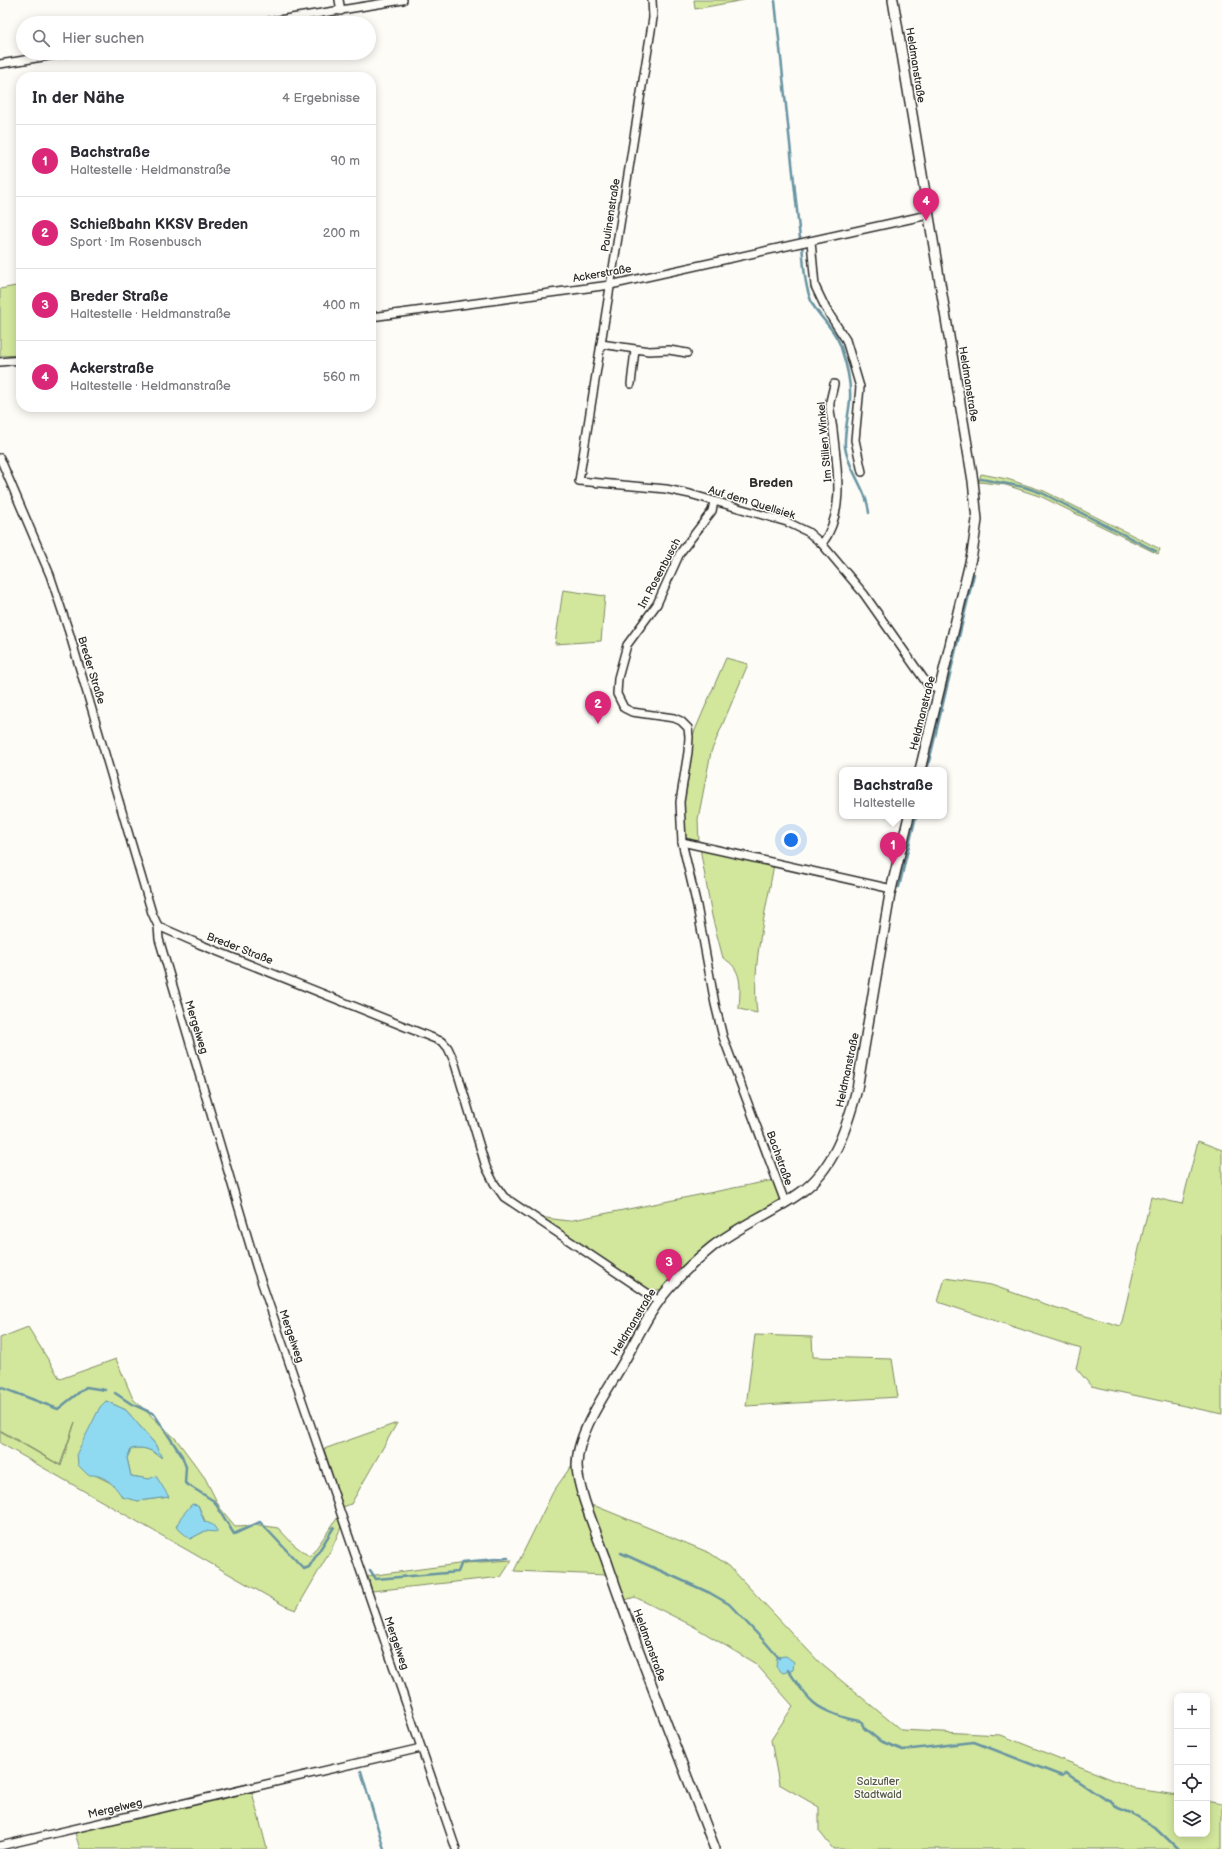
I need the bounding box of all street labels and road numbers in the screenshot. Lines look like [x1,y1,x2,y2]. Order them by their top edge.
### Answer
street label: Heldmanstraße [903,26,928,104]
street label: Paulinenstraße [598,177,623,253]
street label: Ackerstraße [572,262,633,285]
street label: Heldmanstraße [956,345,981,423]
street label: Im Stillen Winkel [815,401,834,483]
street label: Auf dem Quellsiek [707,483,797,522]
street label: Im Rosenbusch [636,536,683,610]
street label: Breder Straße [75,635,108,706]
street label: Heldmanstraße [907,674,938,752]
street label: Breder Straße [205,930,275,967]
street label: Mergelweg [182,999,211,1055]
street label: Heldmanstraße [833,1031,862,1109]
street label: Bachstraße [764,1129,796,1188]
street label: Heldmanstraße [608,1286,659,1358]
street label: Mergelweg [276,1308,307,1364]
street label: Heldmanstraße [630,1607,669,1684]
street label: Mergelweg [381,1615,412,1671]
street label: Mergelweg [87,1796,144,1821]

